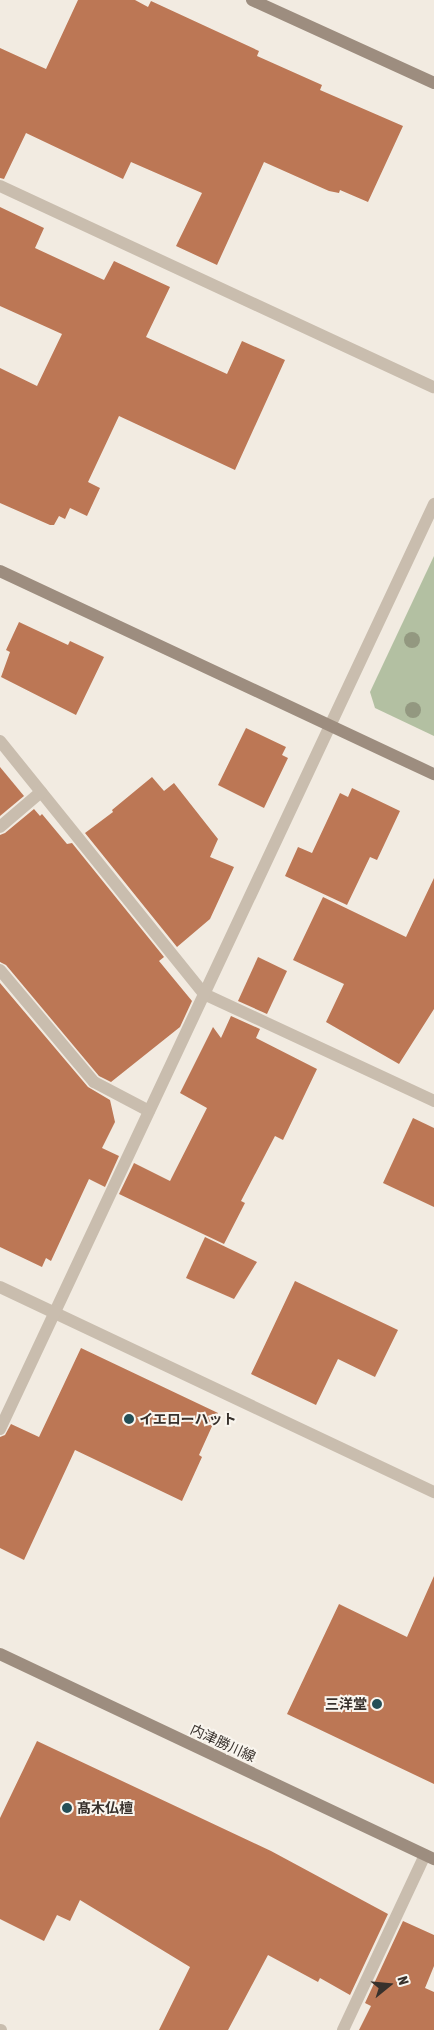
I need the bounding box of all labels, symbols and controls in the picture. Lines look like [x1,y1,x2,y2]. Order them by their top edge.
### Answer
place label: イエローハット [139,1411,237,1427]
marker: イエローハット [123,1413,135,1425]
place label: 三洋堂 [325,1696,367,1712]
marker: 三洋堂 [371,1698,383,1710]
street label: 内津勝川線 [188,1721,258,1765]
place label: 髙木仏檀 [77,1800,133,1816]
marker: 髙木仏檀 [61,1802,73,1814]
north arrow [364,1960,414,2010]
text: N [394,1974,412,1987]

